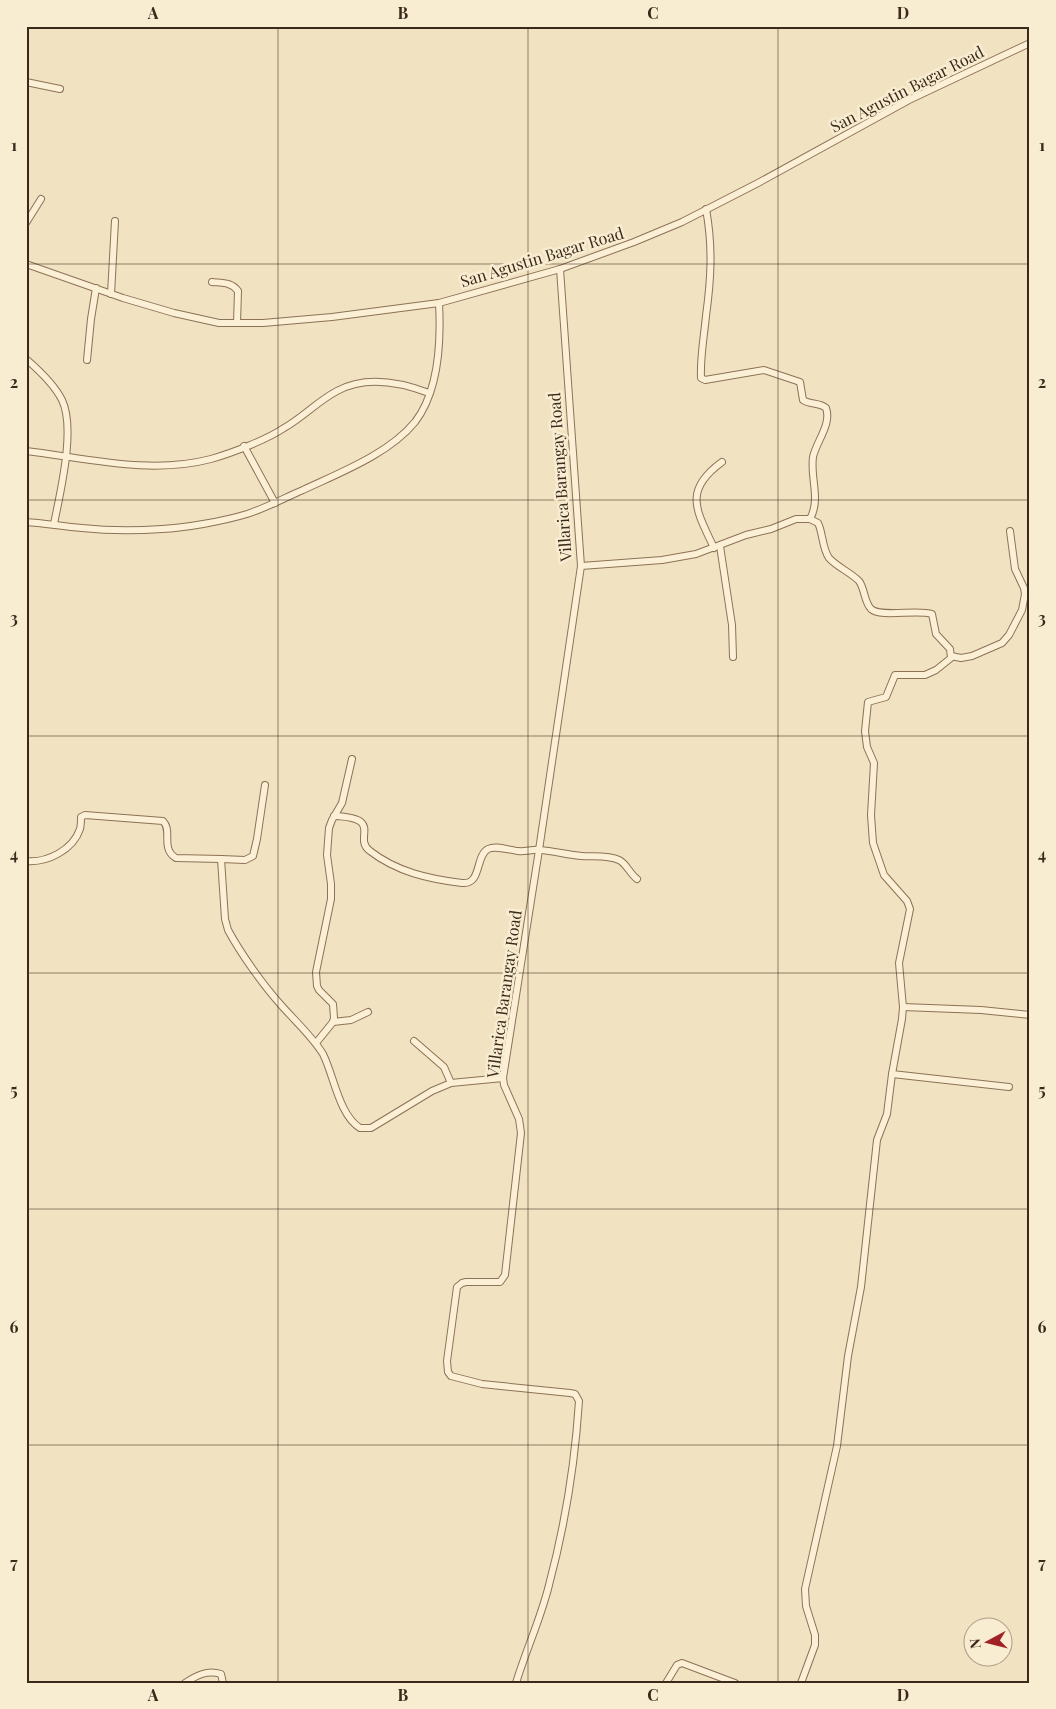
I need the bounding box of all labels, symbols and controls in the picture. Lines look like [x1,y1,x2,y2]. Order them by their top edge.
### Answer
text: A [147,2,159,23]
text: B [398,2,409,23]
text: C [647,2,659,23]
text: D [897,2,909,23]
street label: San Agustin Bagar Road [826,41,987,136]
text: 1 [11,134,17,155]
text: 1 [1039,134,1045,155]
street label: San Agustin Bagar Road [458,222,626,291]
text: 2 [10,371,18,392]
text: 2 [1038,371,1046,392]
street label: Villarica Barangay Road [543,392,576,563]
text: 3 [10,607,18,628]
text: 3 [1038,607,1046,628]
text: 4 [10,843,18,864]
text: 4 [1038,843,1046,864]
street label: Villarica Barangay Road [481,909,526,1080]
text: 5 [10,1079,18,1100]
text: 5 [1038,1079,1046,1100]
text: 6 [10,1316,19,1337]
text: 6 [1038,1316,1047,1337]
text: 7 [10,1552,18,1573]
text: 7 [1038,1552,1046,1573]
north arrow [964,1616,1014,1666]
text: N [965,1637,985,1650]
text: A [147,1684,159,1705]
text: B [398,1684,409,1705]
text: C [647,1684,659,1705]
text: D [897,1684,909,1705]

